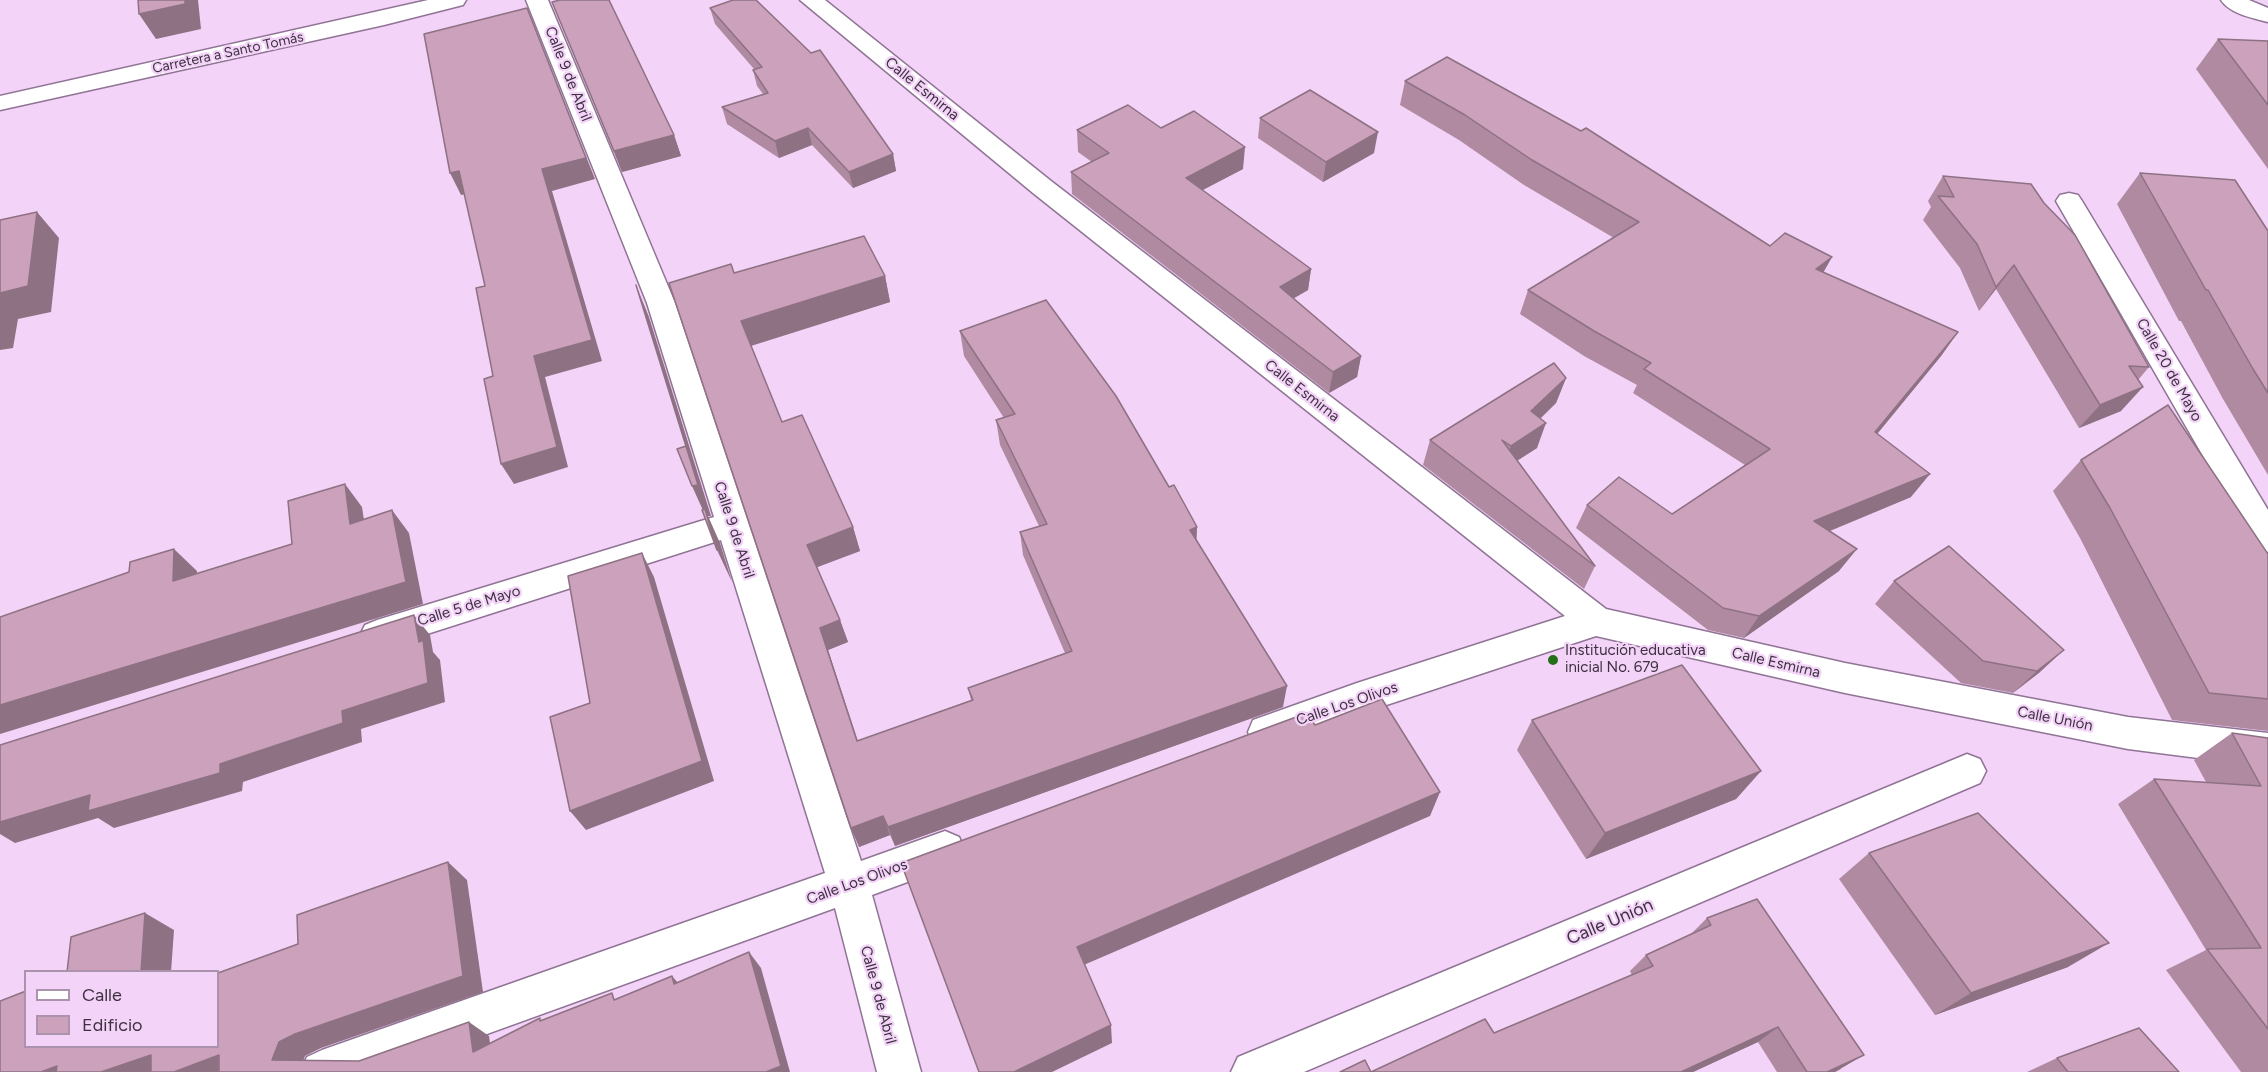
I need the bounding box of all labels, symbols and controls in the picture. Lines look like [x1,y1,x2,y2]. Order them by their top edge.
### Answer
street label: Calle 9 de Abril [541,24,595,124]
street label: Carretera a Santo Tomás [151,29,305,77]
street label: Calle Esmirna [881,54,963,124]
street label: Calle 20 de Mayo [2132,315,2206,425]
street label: Calle Esmirna [1261,356,1343,426]
street label: Calle 9 de Abril [710,479,758,581]
street label: Calle 5 de Mayo [415,582,523,630]
place label: Institución educativa inicial No. 679 [1565,642,1706,677]
street label: Calle Esmirna [1730,644,1822,682]
marker: Institución educativa inicial No. 679 [1546,653,1560,667]
street label: Calle Los Olivos [1294,678,1400,730]
street label: Calle Unión [2016,703,2094,735]
street label: Calle Los Olivos [804,855,910,909]
street label: Calle Unión [1564,894,1656,950]
street label: Calle 9 de Abril [856,944,900,1046]
legend [24,970,219,1048]
text: Calle [82,984,122,1006]
text: Edificio [82,1014,143,1036]

